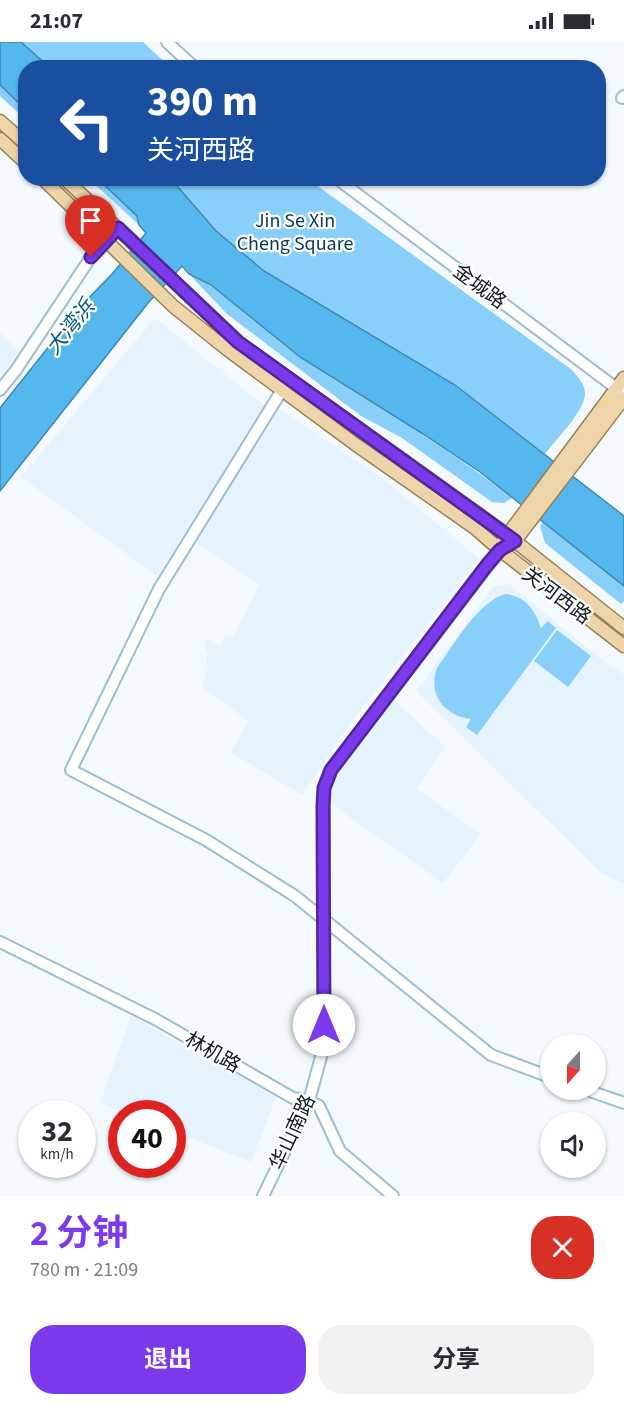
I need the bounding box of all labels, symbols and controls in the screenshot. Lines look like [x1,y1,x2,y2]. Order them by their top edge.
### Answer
text: 21:07 [30,5,83,37]
text: 390 m [147,72,258,132]
icon: left [48,84,126,162]
text: 关河西路 [147,131,255,170]
pin [65,195,116,257]
icon: arrive [74,204,107,237]
park label: Jin Se Xin Cheng Square [237,207,353,258]
street label: 金城路 [447,258,512,316]
water label: 大湾浜 [39,292,103,361]
street label: 关河西路 [516,561,597,631]
position arrow [292,993,356,1057]
street label: 林机路 [180,1026,245,1080]
north arrow [540,1034,606,1100]
map controls [540,1034,606,1178]
street label: 华山南路 [263,1090,322,1175]
speed limit sign: 40 [108,1100,186,1178]
text: 32 [41,1110,73,1153]
button: sound [540,1112,606,1178]
text: km/h [40,1144,74,1165]
text: 2 分钟 [30,1208,128,1259]
button: close [531,1216,594,1279]
text: 780 m · 21:09 [30,1256,138,1284]
button: 退出 [30,1325,306,1394]
button: 分享 [318,1325,594,1394]

